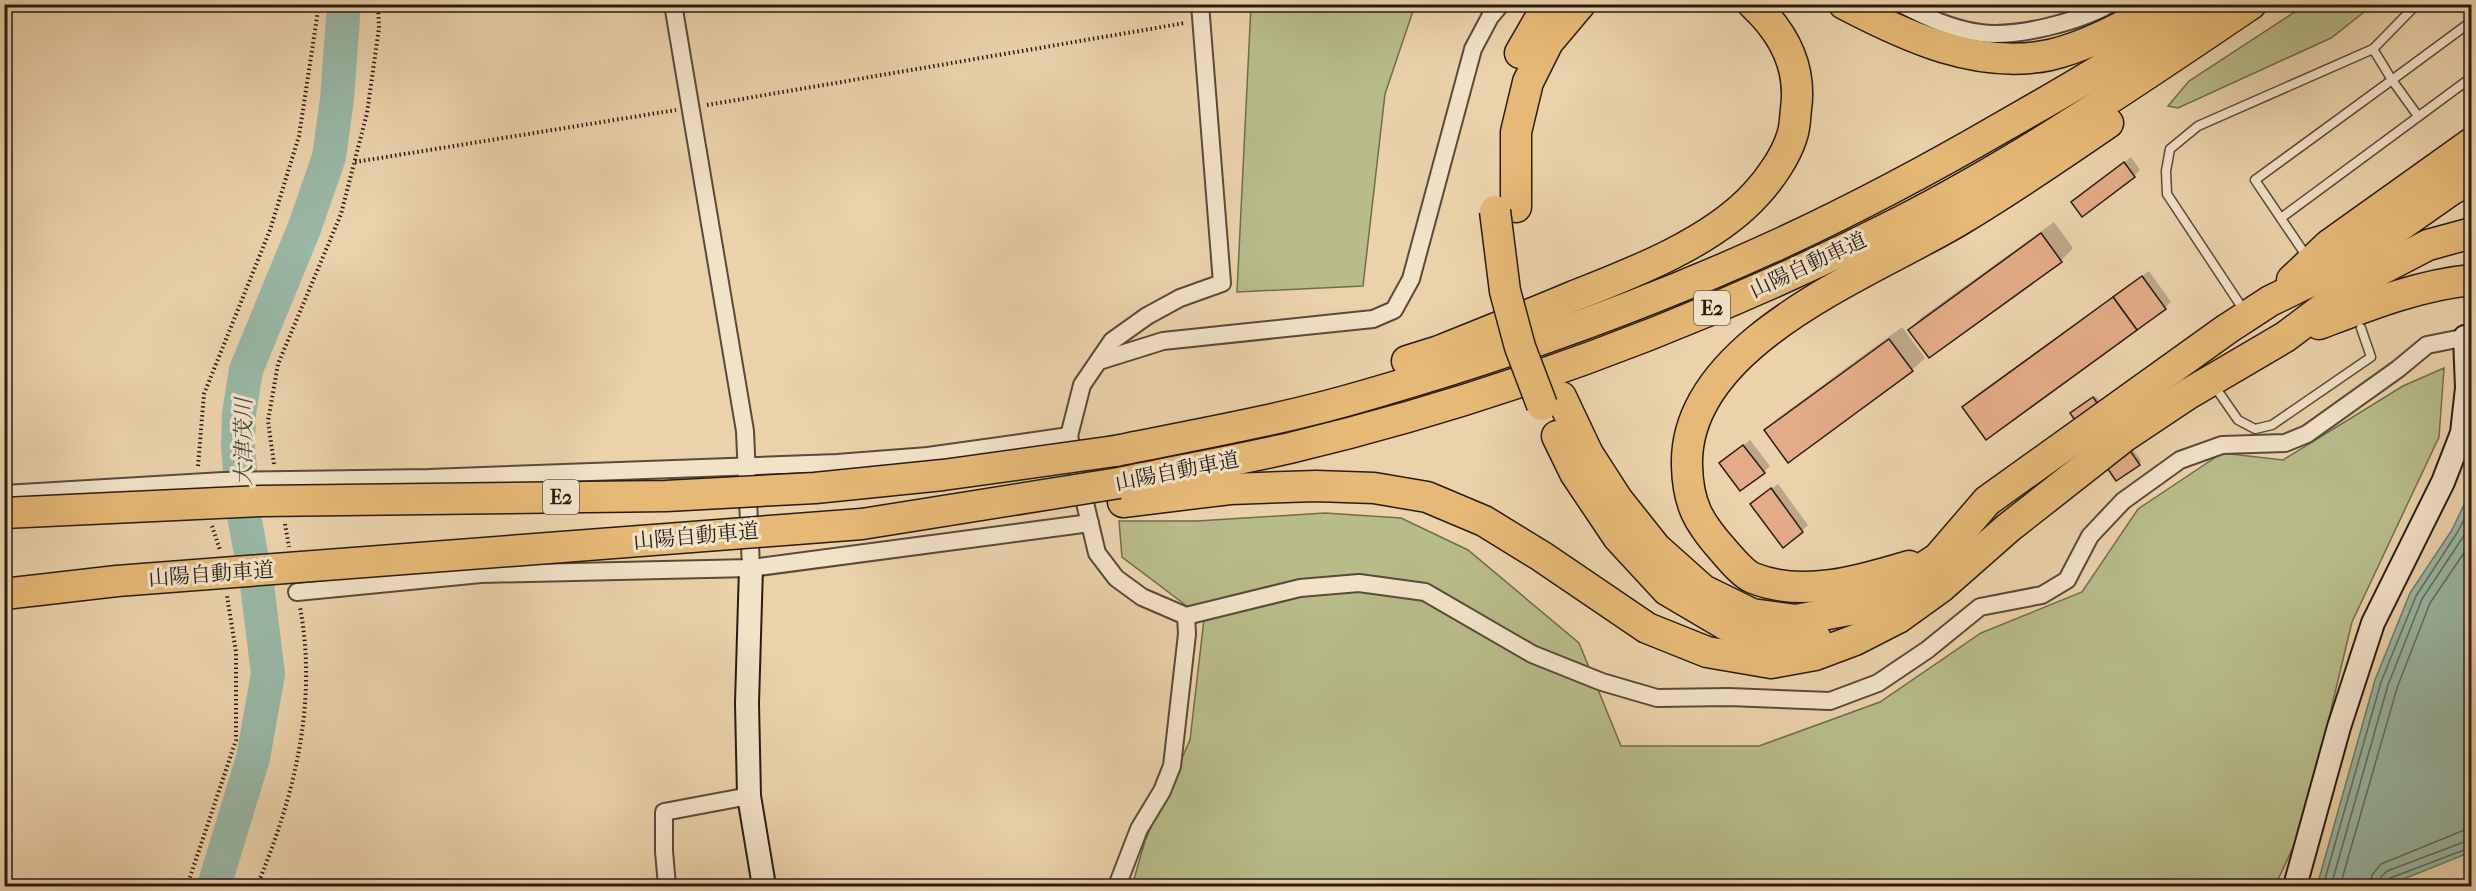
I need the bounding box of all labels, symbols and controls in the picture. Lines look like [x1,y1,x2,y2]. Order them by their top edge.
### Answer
street label: 山陽自動車道 [1746,227,1870,303]
road number: E2 [1694,291,1730,325]
water label: 大津茂川 [231,396,257,486]
street label: 山陽自動車道 [1113,447,1241,495]
road number: E2 [543,480,579,514]
street label: 山陽自動車道 [632,519,760,553]
street label: 山陽自動車道 [147,558,275,590]

